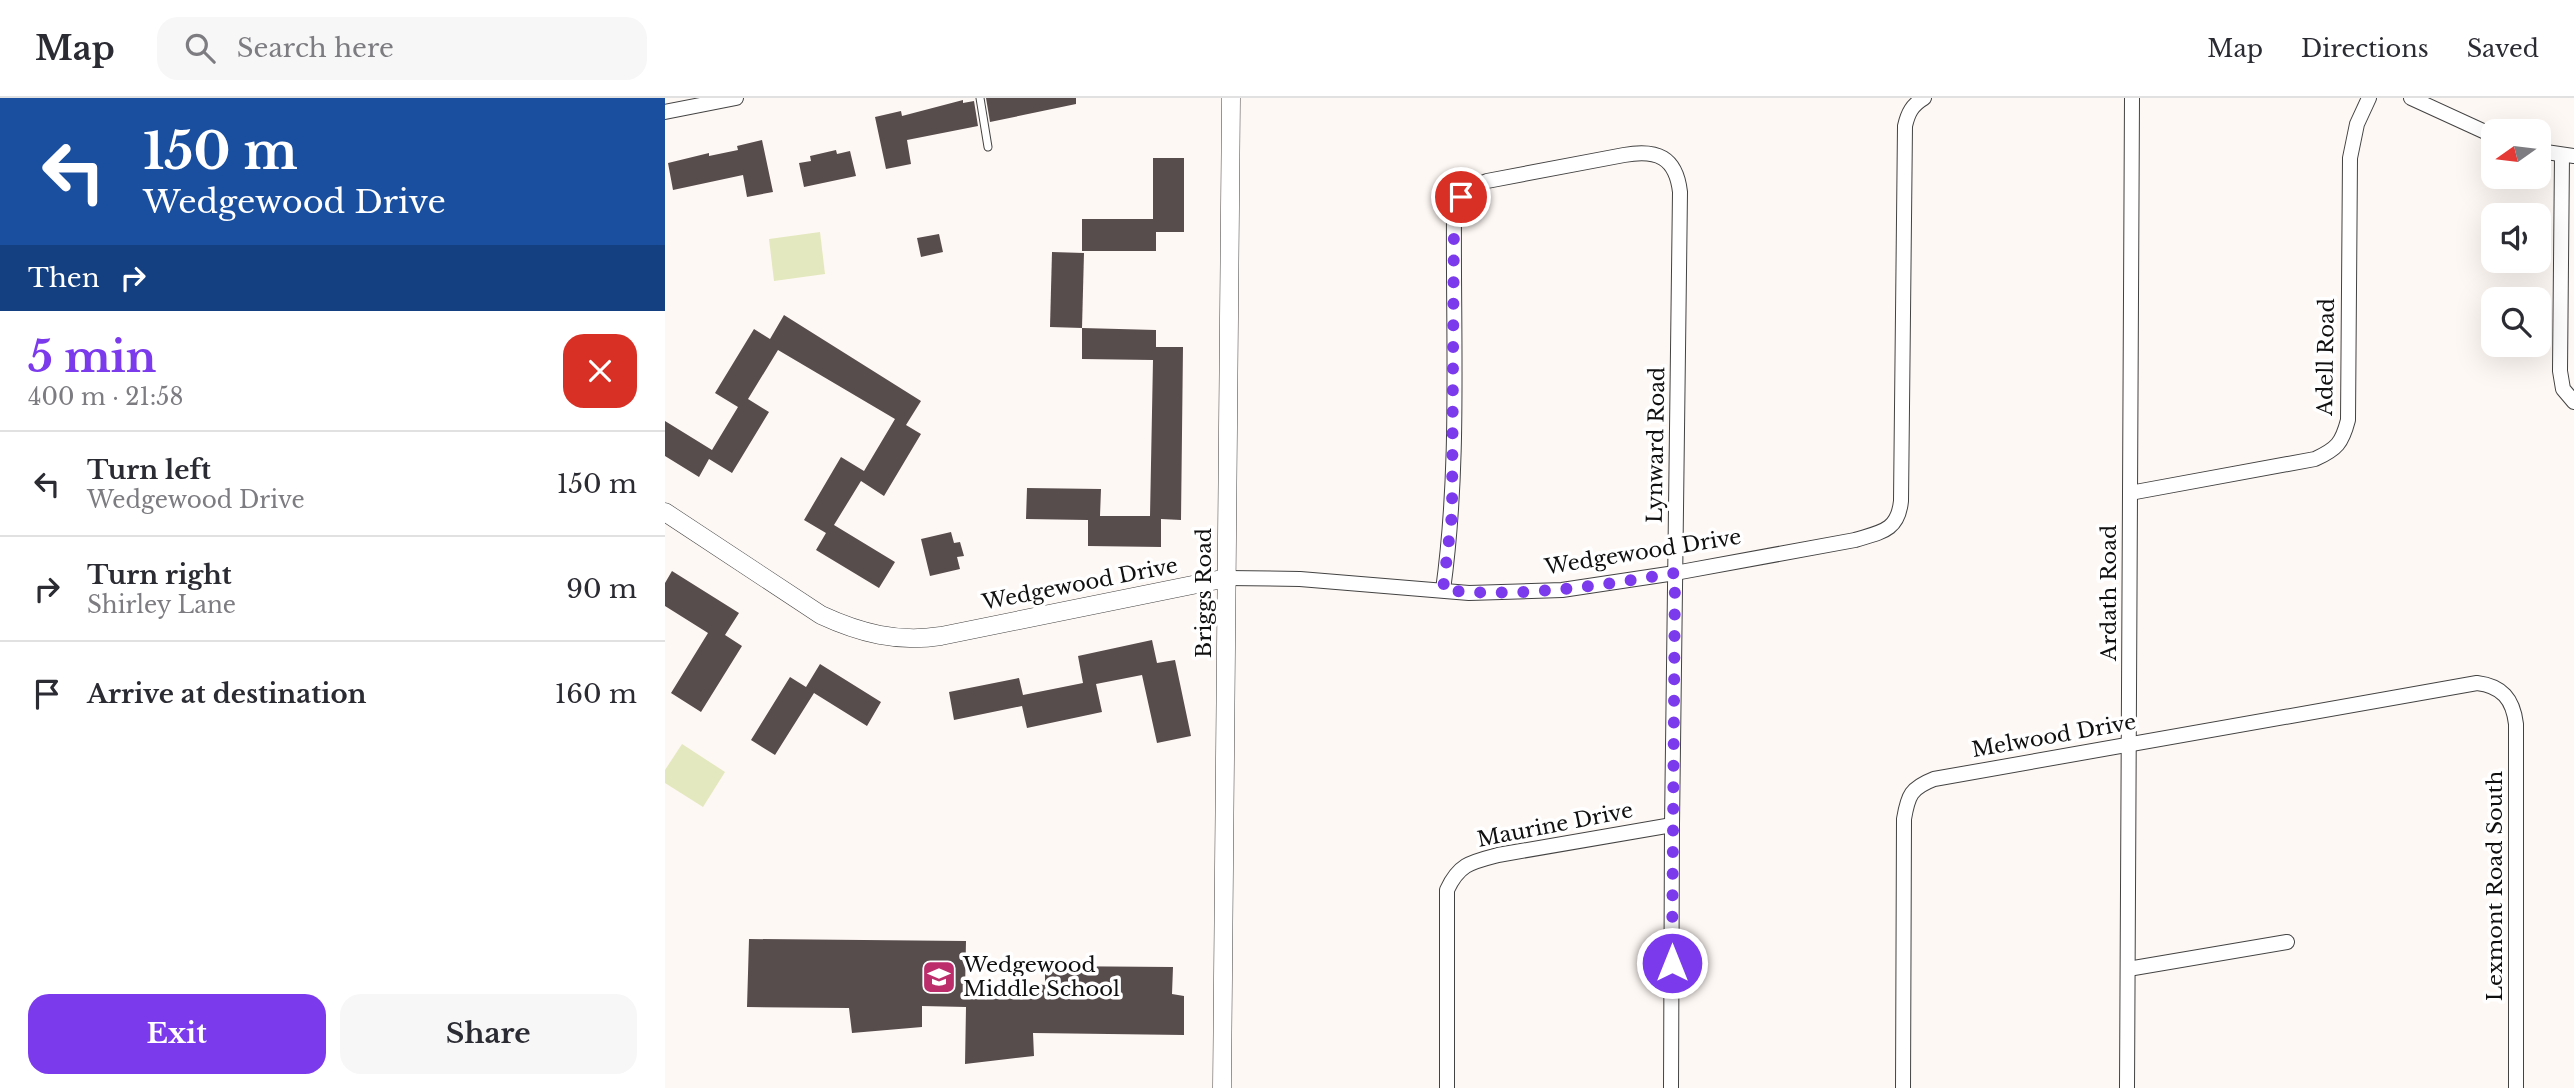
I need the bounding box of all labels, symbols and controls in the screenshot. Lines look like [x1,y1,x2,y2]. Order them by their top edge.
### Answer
search box [157,17,647,80]
text: Map [35,28,115,69]
icon: search [181,29,219,67]
text: Search here [237,32,394,64]
text: Map [2207,34,2263,63]
text: Directions [2301,34,2429,63]
text: Saved [2467,34,2539,63]
north arrow [2481,119,2551,189]
map controls [2481,119,2551,357]
text: 150 m [143,121,298,182]
icon: left [28,126,119,217]
pin [1431,167,1491,227]
icon: arrive [1442,178,1480,216]
text: Wedgewood Drive [143,182,446,222]
button: sound [2481,203,2551,273]
icon: right [114,259,152,297]
text: Then [28,262,100,294]
button: search [2481,287,2551,357]
street label: Adell Road [2312,298,2340,417]
text: 5 min [28,331,156,383]
button: close [563,334,637,408]
street label: Lynward Road [1642,367,1670,523]
text: 400 m · 21:58 [28,383,183,411]
text: Turn left [87,454,211,486]
icon: left [28,465,66,503]
text: 150 m [557,468,637,500]
text: Wedgewood Drive [87,486,305,514]
street label: Wedgewood Drive [1542,524,1743,581]
street label: Ardath Road [2096,525,2122,662]
street label: Briggs Road [1191,528,1217,658]
street label: Wedgewood Drive [979,552,1180,616]
text: Turn right [87,559,232,591]
icon: right [28,570,66,608]
text: 90 m [566,573,637,605]
text: Shirley Lane [87,591,236,619]
icon: arrive [28,675,66,713]
text: Arrive at destination [87,678,367,710]
text: 160 m [555,678,637,710]
street label: Melwood Drive [1970,709,2138,763]
street label: Lexmont Road South [2482,771,2508,1001]
street label: Maurine Drive [1475,797,1635,853]
position arrow [1635,926,1709,1000]
place label: Wedgewood Middle School [962,952,1120,1002]
school or university icon: Wedgewood Middle School [920,958,958,996]
button: Exit [28,994,326,1074]
button: Share [340,994,637,1074]

